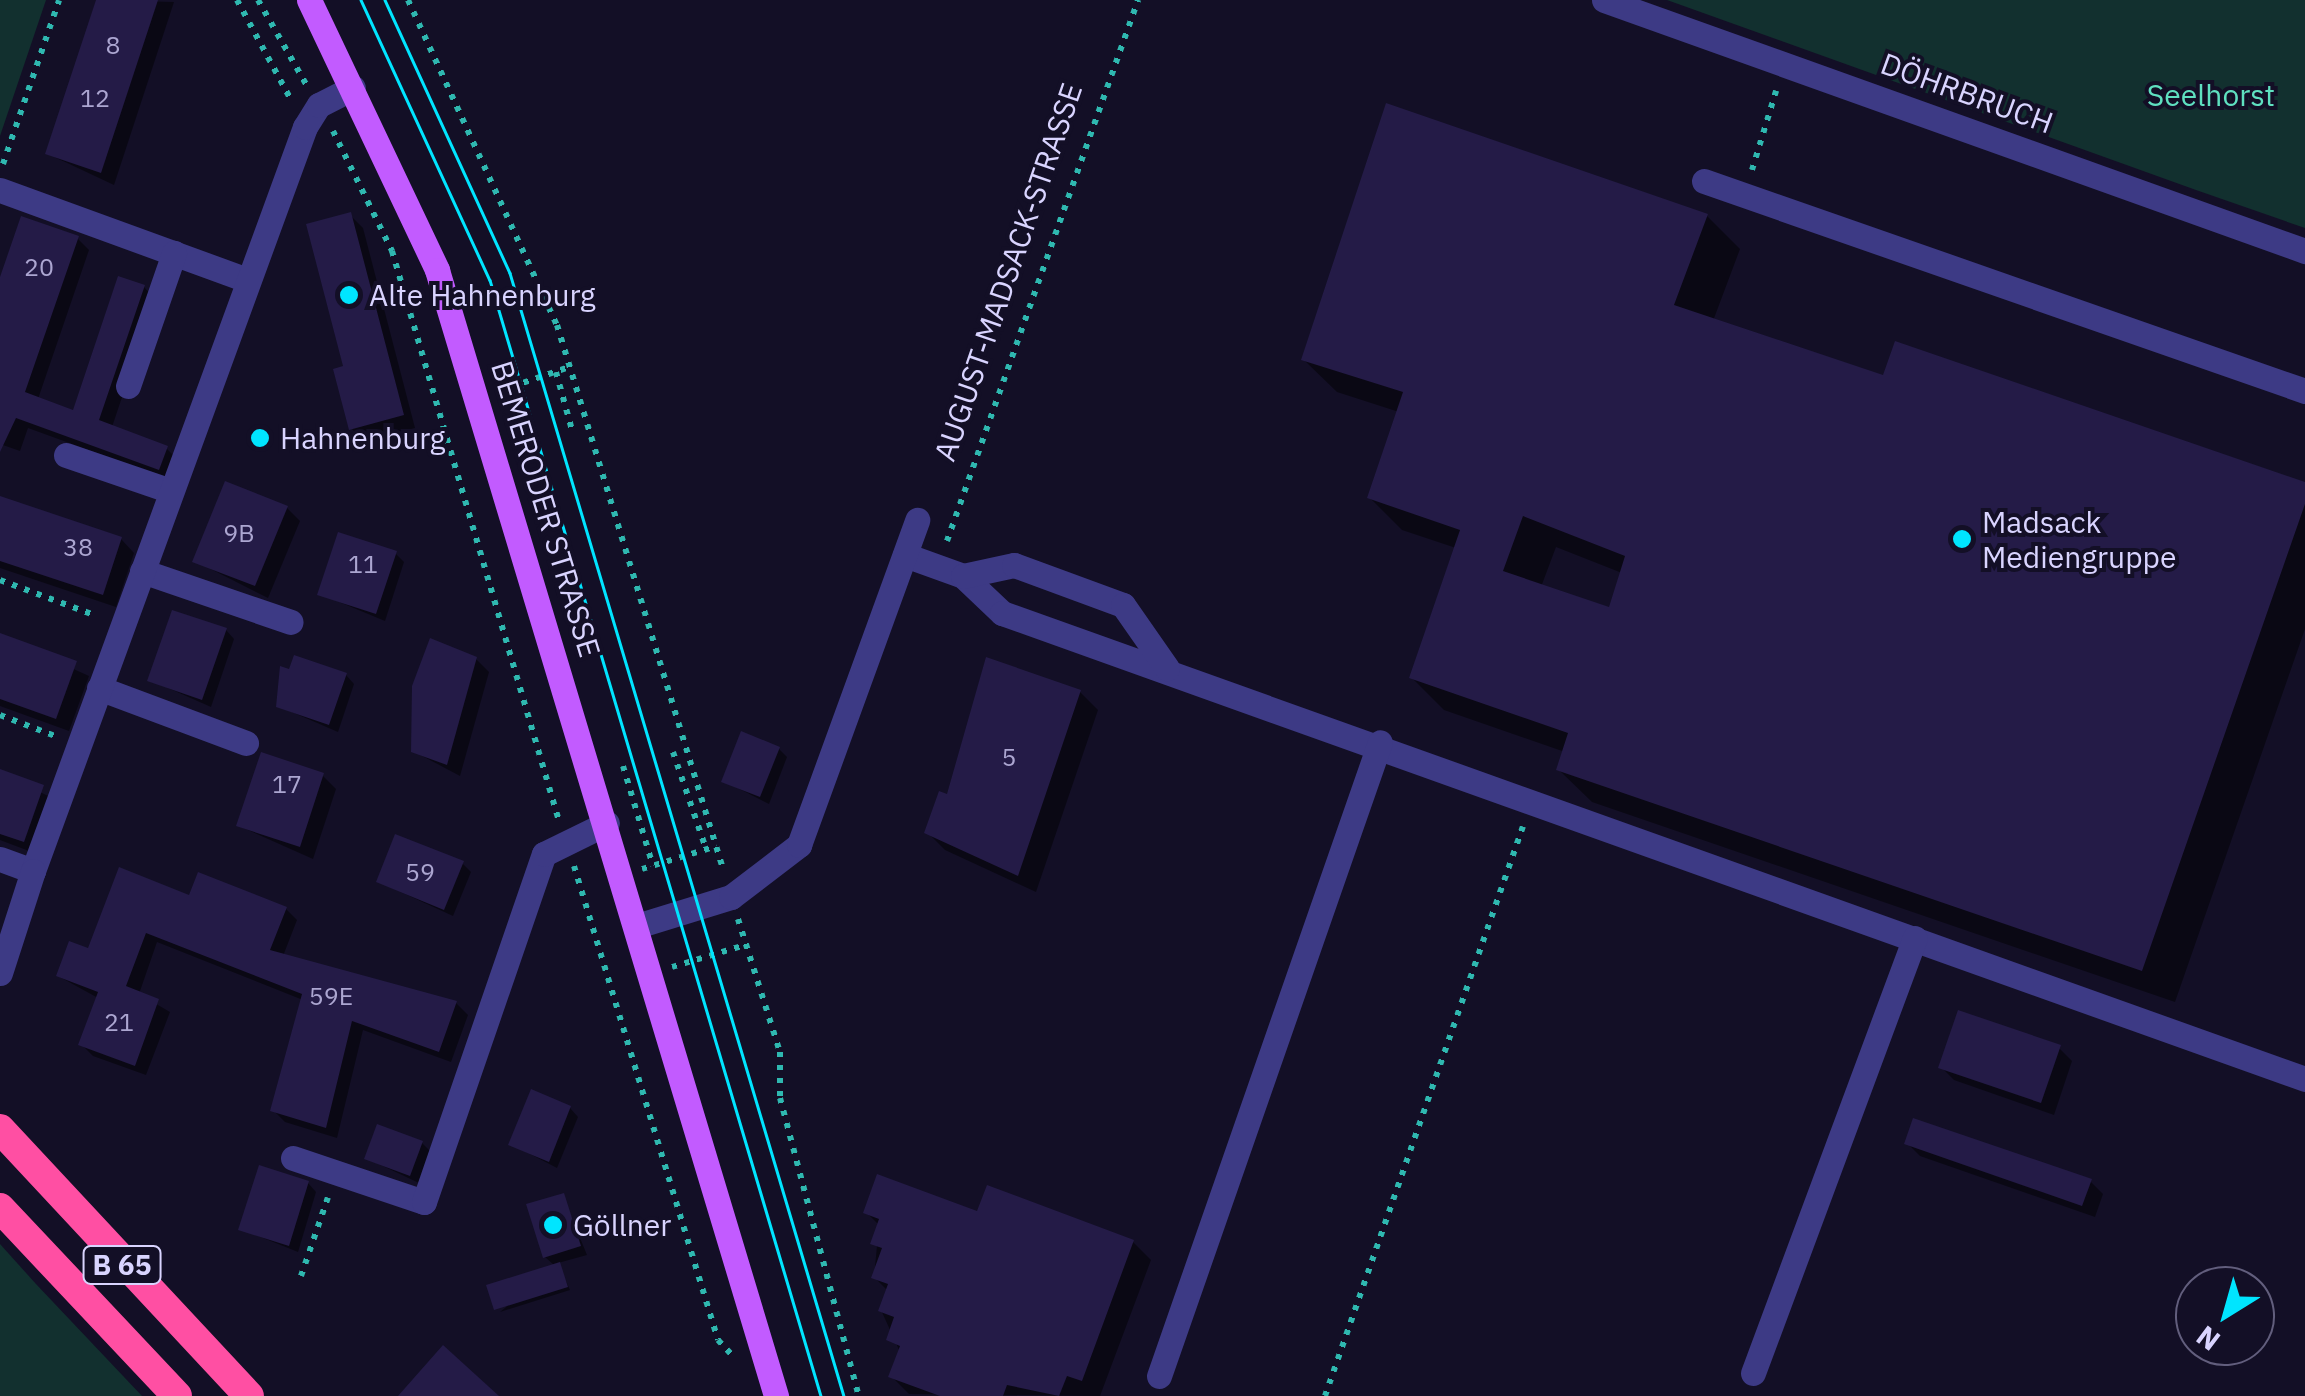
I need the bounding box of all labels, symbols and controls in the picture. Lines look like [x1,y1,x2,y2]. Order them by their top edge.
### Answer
house number: 8 [106,30,120,60]
street label: DÖHRBRUCH [1876,45,2058,141]
park label: Seelhorst [2147,77,2275,113]
street label: AUGUST-MADSACK-STRASSE [926,78,1090,466]
house number: 12 [80,83,110,113]
house number: 20 [24,252,54,282]
place label: Alte Hahnenburg [369,277,596,313]
marker: Alte Hahnenburg [338,284,360,306]
street label: BEMERODER STRASSE [484,357,608,661]
place label: Hahnenburg [280,420,445,456]
marker: Hahnenburg [249,427,271,449]
place label: Madsack Mediengruppe [1982,504,2176,574]
house number: 9B [223,518,255,548]
marker: Madsack Mediengruppe [1951,528,1973,550]
house number: 38 [63,532,93,562]
house number: 11 [348,549,378,579]
house number: 5 [1002,742,1016,772]
house number: 17 [272,769,302,799]
house number: 59 [405,857,435,887]
house number: 59E [309,981,353,1011]
house number: 21 [104,1007,134,1037]
place label: Göllner [573,1207,671,1243]
marker: Göllner [542,1214,564,1236]
road number: B 65 [82,1242,162,1288]
north arrow [2175,1266,2275,1366]
text: N [2189,1318,2227,1360]

